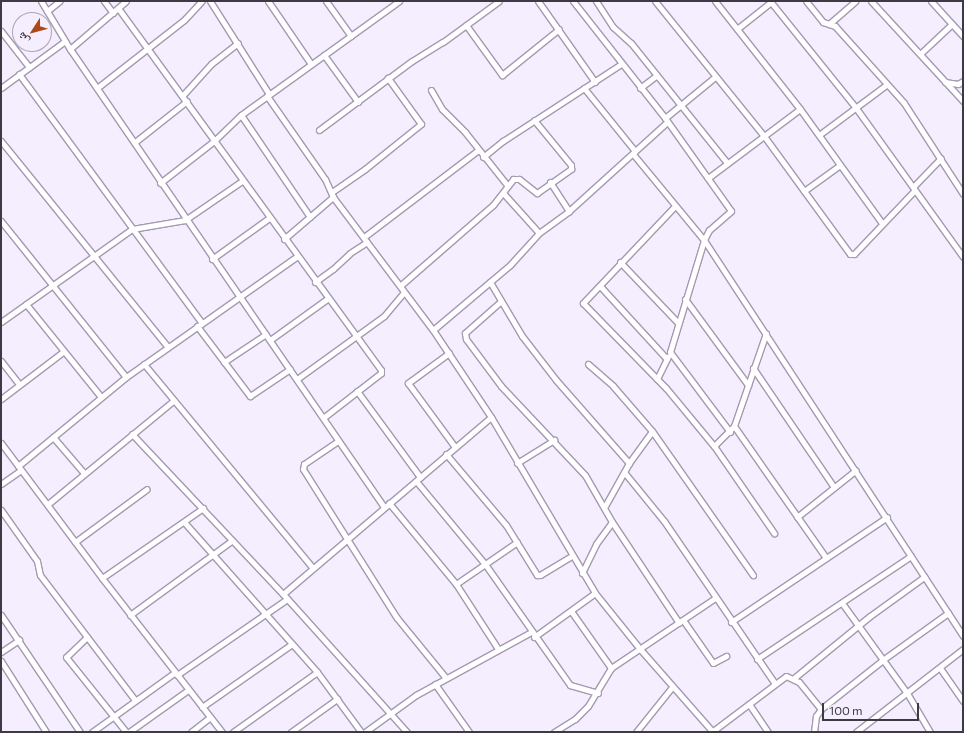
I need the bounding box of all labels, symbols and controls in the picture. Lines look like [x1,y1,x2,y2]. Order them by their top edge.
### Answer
north arrow [12,12,52,52]
text: ش [14,30,31,47]
scale bar [824,695,921,721]
text: 100 m [829,703,863,717]

